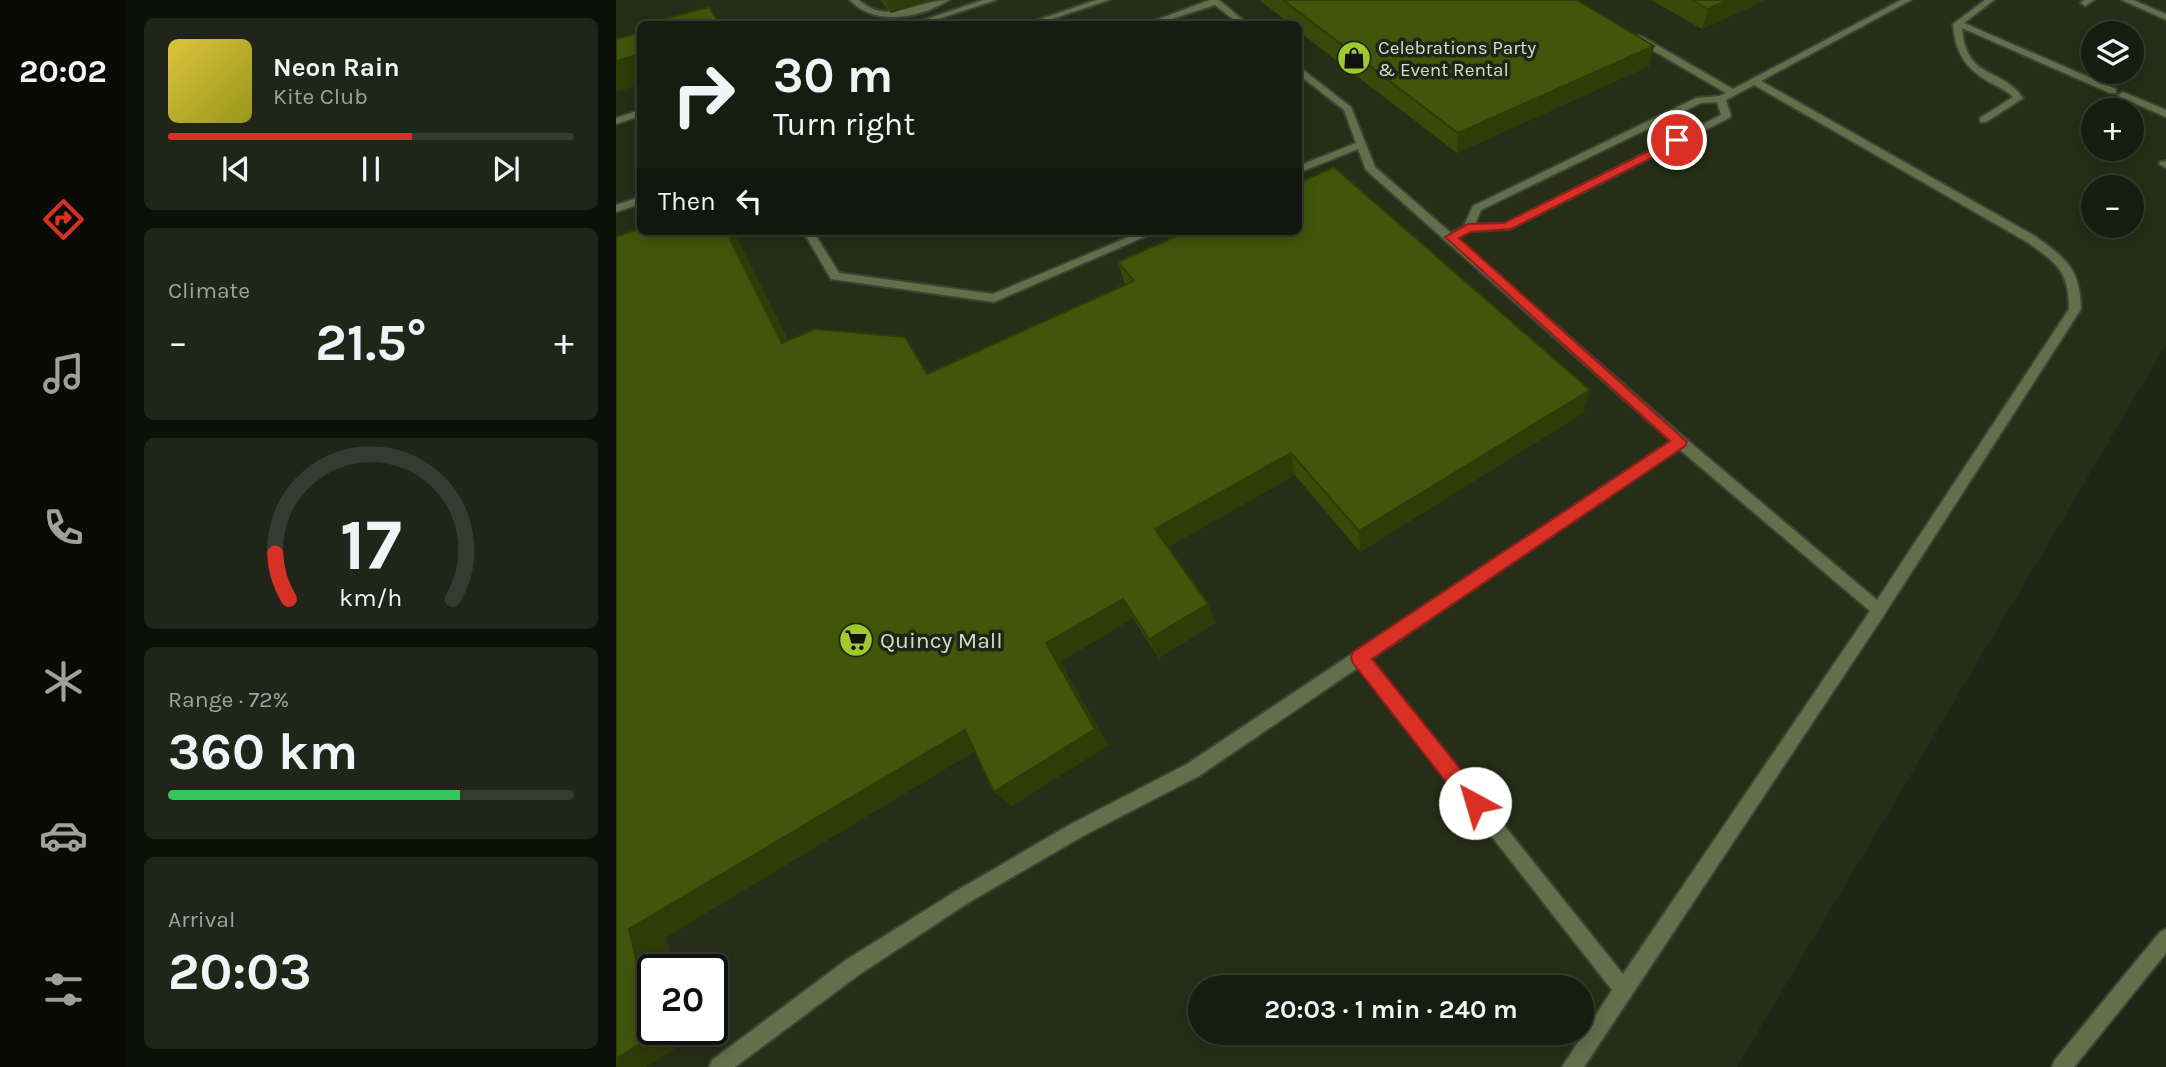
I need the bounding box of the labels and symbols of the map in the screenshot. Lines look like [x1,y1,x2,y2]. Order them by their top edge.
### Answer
place label: Celebrations Party & Event Rental [1378,37,1536,81]
shop icon: Celebrations Party & Event Rental [1335,39,1373,77]
pin [1647,110,1707,170]
supermarket icon: Quincy Mall [837,621,875,659]
place label: Quincy Mall [880,627,1003,654]
position arrow [1438,766,1512,840]
speed limit sign: 20 [637,954,728,1045]

